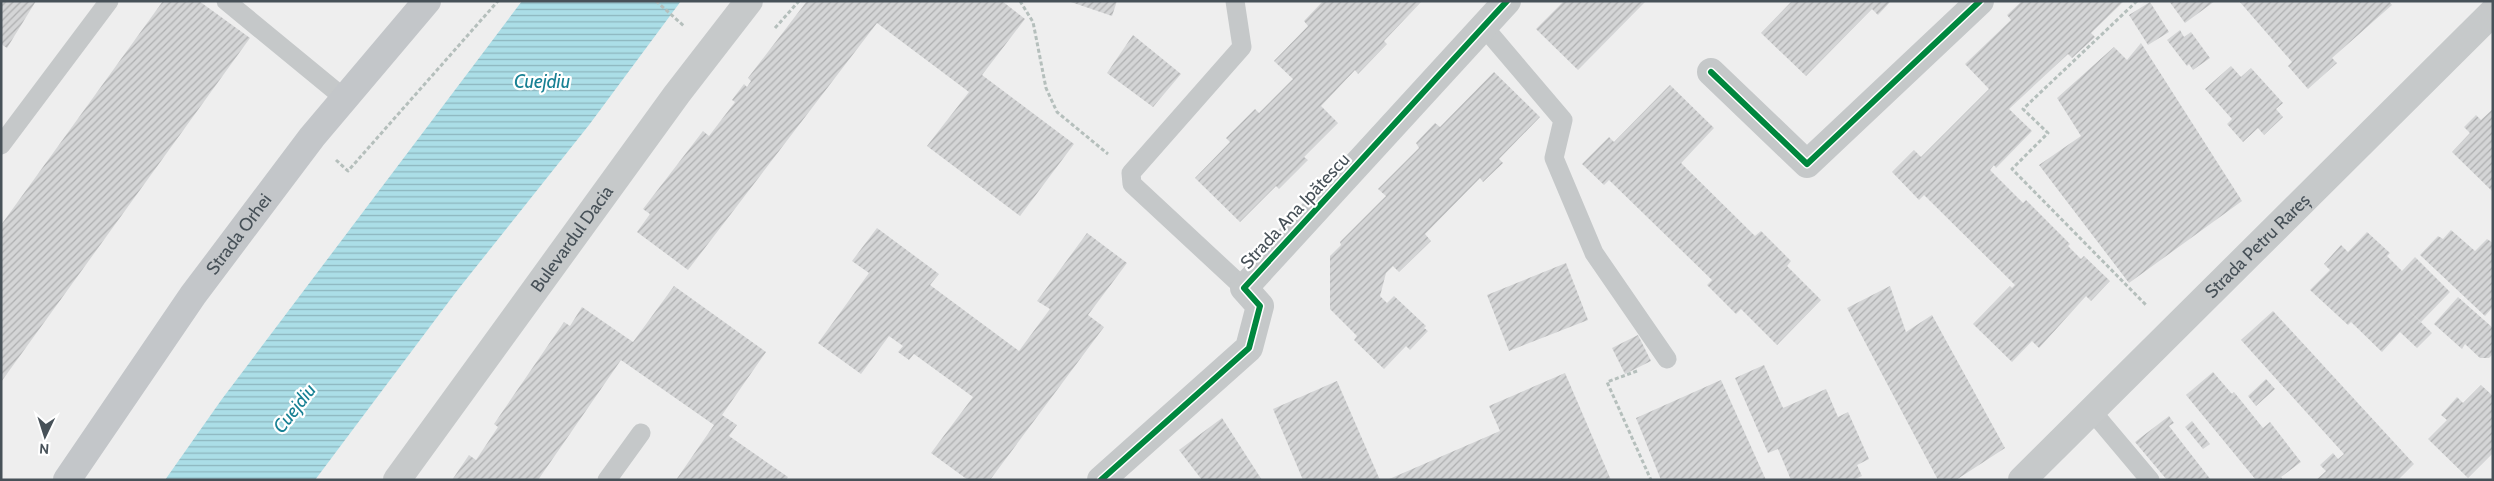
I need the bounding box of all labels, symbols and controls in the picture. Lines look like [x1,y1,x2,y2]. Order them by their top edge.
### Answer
water label: Cuejdiu [514,70,570,93]
street label: Strada Ana Ipătescu [1236,149,1354,273]
street label: Bulevardul Dacia [526,181,618,296]
street label: Strada Orhei [201,189,276,279]
street label: Strada Petru Rareș [2200,189,2315,303]
water label: Cuejdiu [268,379,321,437]
north arrow [20,411,70,461]
text: N [39,440,50,458]

